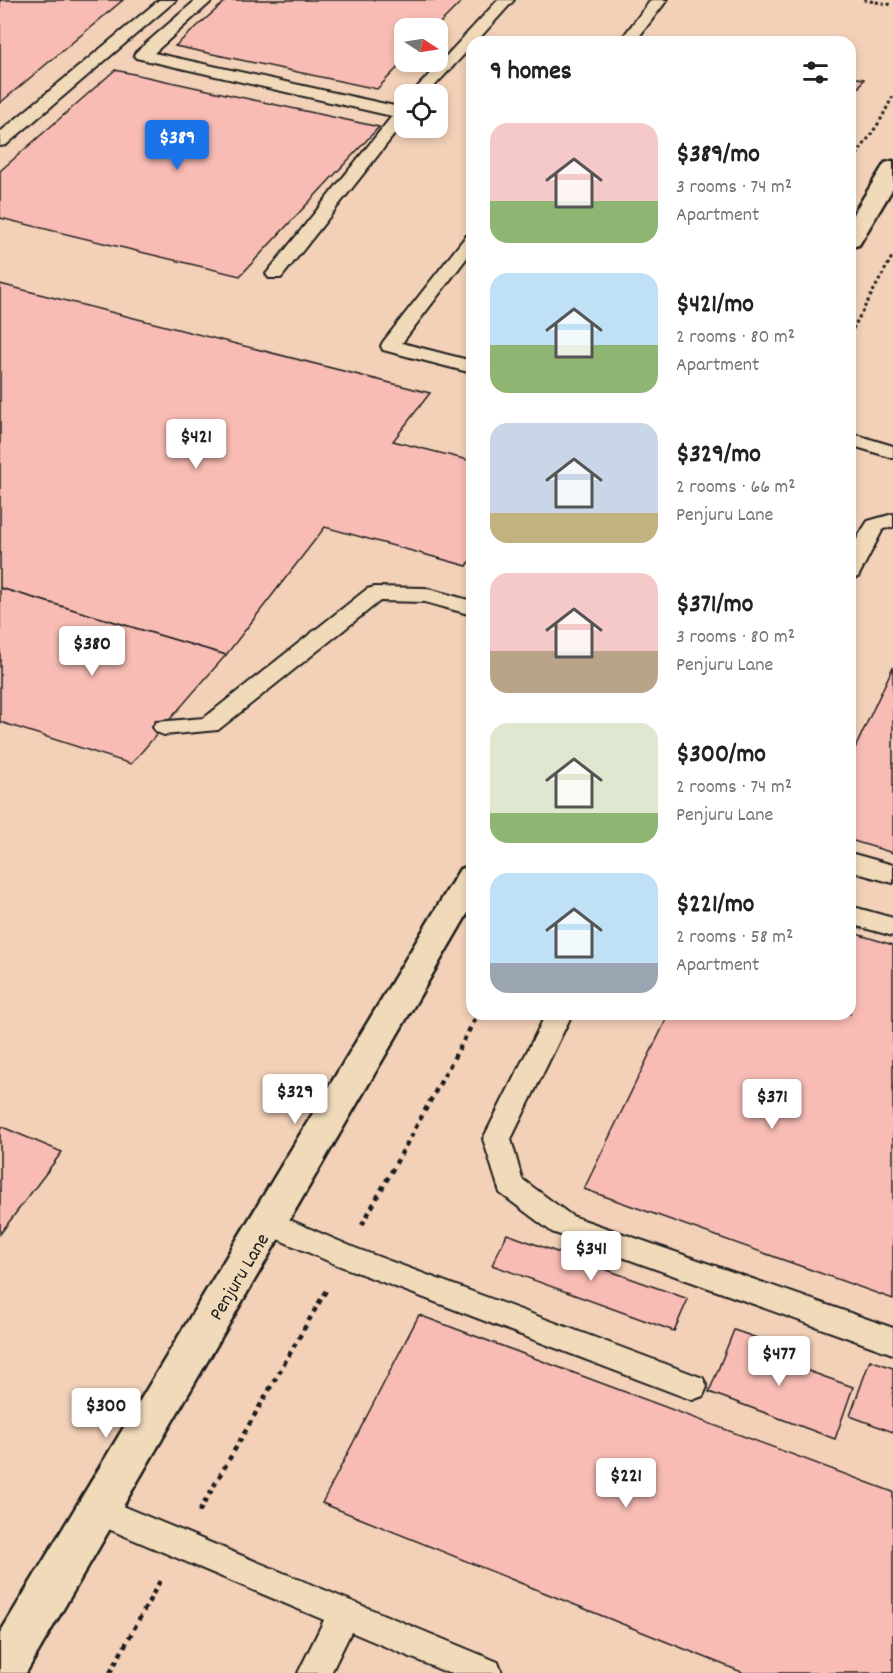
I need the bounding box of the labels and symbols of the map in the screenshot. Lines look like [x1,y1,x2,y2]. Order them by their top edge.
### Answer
north arrow [394,18,448,72]
pin: $389 [141,120,213,171]
pin: $421 [160,419,232,470]
pin: $380 [56,626,128,677]
pin: $329 [259,1074,331,1125]
pin: $371 [736,1079,808,1130]
street label: Penjuru Lane [204,1229,278,1326]
pin: $341 [555,1231,627,1282]
pin: $477 [743,1336,815,1387]
pin: $300 [70,1388,142,1439]
pin: $221 [590,1458,662,1509]

